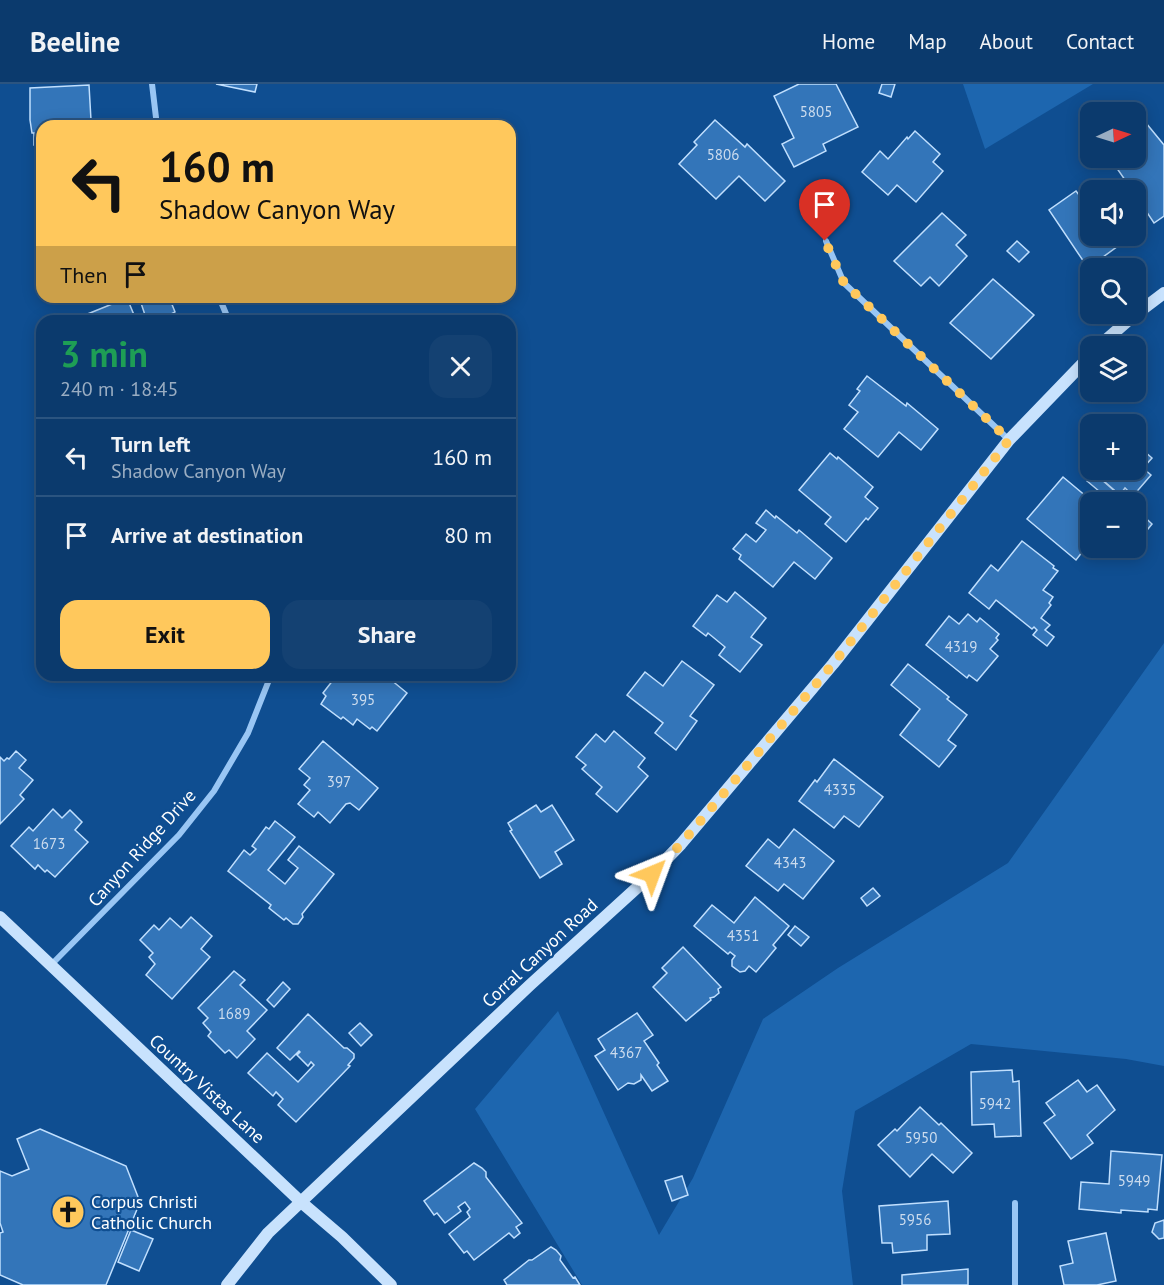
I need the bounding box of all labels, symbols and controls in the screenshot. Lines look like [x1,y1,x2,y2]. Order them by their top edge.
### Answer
text: Beeline [30,23,120,60]
text: Home [822,28,875,55]
text: Map [908,28,947,55]
text: About [980,28,1033,55]
text: Contact [1066,28,1134,55]
house number: 5805 [800,102,832,121]
north arrow [1080,102,1146,168]
map controls [1080,102,1146,558]
text: 160 m [159,139,275,194]
icon: left [60,144,138,222]
house number: 5806 [707,145,739,164]
pin [799,179,850,241]
button: sound [1080,180,1146,246]
icon: arrive [808,188,841,221]
text: Shadow Canyon Way [159,192,395,226]
icon: arrive [119,258,152,291]
button: search [1080,258,1146,324]
text: Then [60,261,107,289]
text: 3 min [60,330,148,377]
button: close [429,335,492,398]
button: layers [1080,336,1146,402]
text: 240 m · 18:45 [60,376,178,402]
button: + [1080,414,1146,480]
text: Turn left [111,430,191,458]
icon: left [60,441,93,474]
text: 160 m [432,443,492,471]
text: Shadow Canyon Way [111,458,286,484]
button: − [1080,492,1146,558]
icon: arrive [60,519,93,552]
text: Arrive at destination [111,521,303,549]
text: 80 m [444,521,492,549]
button: Exit [60,600,270,669]
button: Share [282,600,492,669]
house number: 4319 [945,637,977,656]
house number: 395 [351,690,375,709]
house number: 397 [327,772,351,791]
house number: 4335 [824,780,856,799]
street label: Canyon Ridge Drive [83,784,201,911]
house number: 1673 [33,834,65,853]
position arrow [620,842,684,906]
house number: 4343 [774,853,806,872]
street label: Corral Canyon Road [477,893,602,1012]
house number: 4351 [727,926,759,945]
house number: 1689 [218,1004,250,1023]
street label: Country Vistas Lane [145,1029,270,1148]
house number: 4367 [610,1043,642,1062]
house number: 5942 [979,1094,1011,1113]
house number: 5950 [905,1128,937,1147]
house number: 5949 [1118,1171,1150,1190]
place label: Corpus Christi Catholic Church [91,1190,212,1234]
church icon: Corpus Christi Catholic Church [50,1194,86,1230]
house number: 5956 [899,1210,931,1229]

